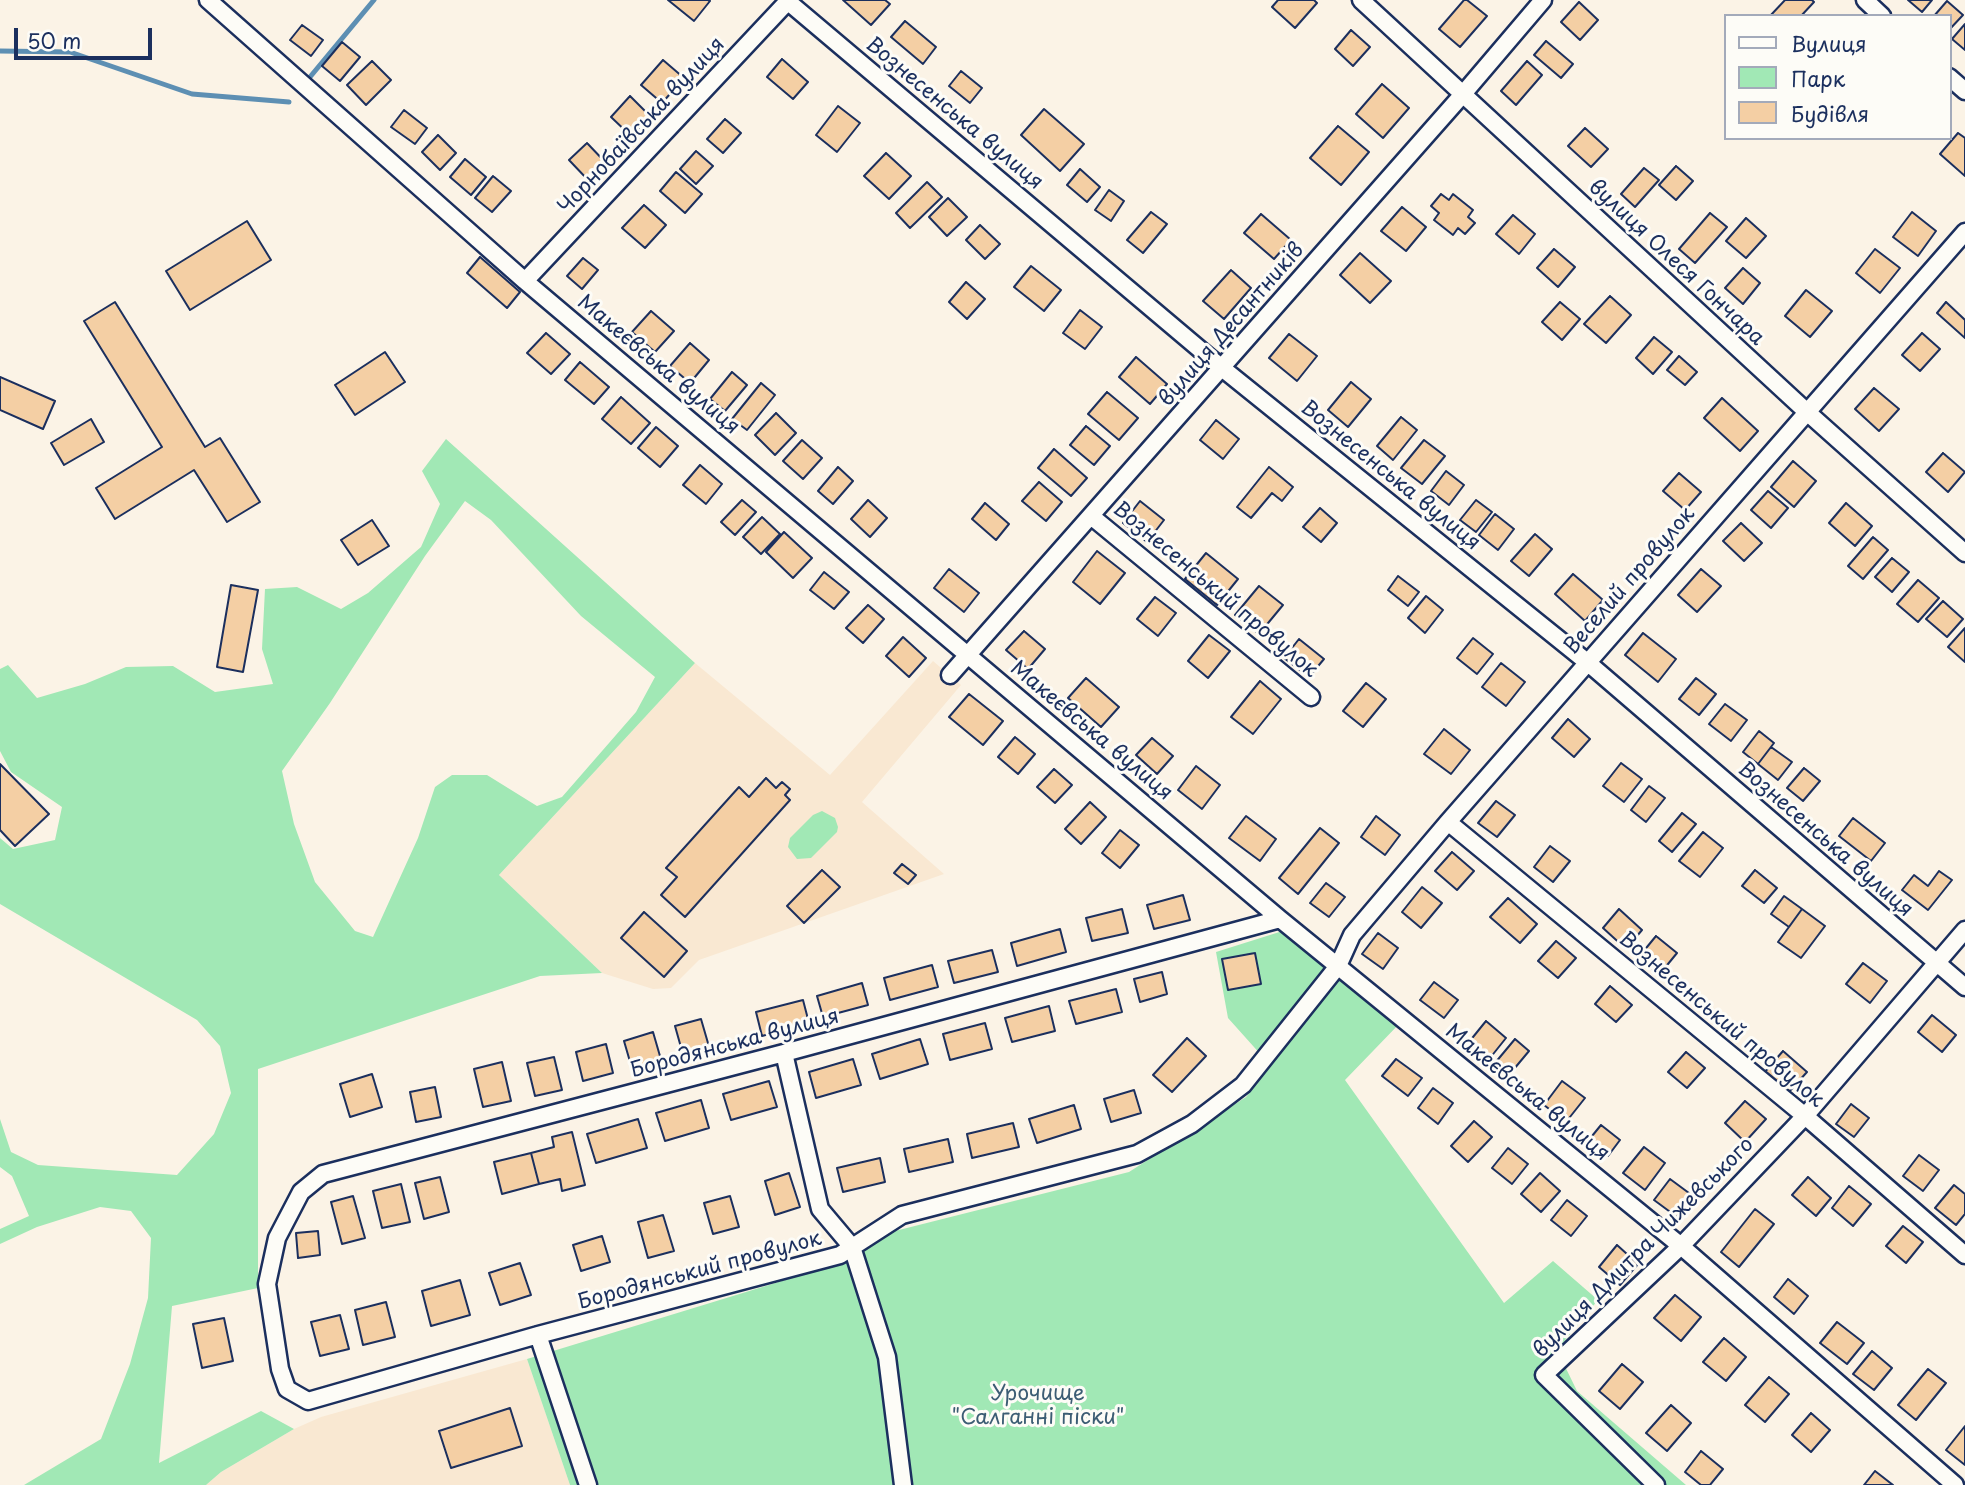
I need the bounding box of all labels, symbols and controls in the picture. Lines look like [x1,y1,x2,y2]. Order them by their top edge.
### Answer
scale bar [18,14,156,58]
legend [1724,14,1951,140]
text: 50 m [27,24,81,56]
text: Вулиця [1791,27,1867,59]
street label: Чорнобаївська вулиця [553,32,731,220]
street label: Вознесенська вулиця [860,32,1048,196]
text: Парк [1791,62,1845,94]
text: Будівля [1791,97,1869,129]
street label: вулиця Олеся Гончара [1583,175,1769,351]
street label: вулиця Десантників [1154,238,1310,412]
street label: Макеєвська вулиця [572,290,744,440]
street label: Вознесенська вулиця [1295,396,1485,556]
street label: Вознесенський провулок [1107,497,1323,683]
street label: Веселий провулок [1559,502,1701,660]
street label: Макеєвська вулиця [1005,656,1177,806]
street label: Вознесенська вулиця [1732,757,1918,923]
street label: Вознесенський провулок [1613,927,1829,1113]
street label: Бородянська вулиця [628,1004,842,1084]
street label: Макеєвська вулиця [1440,1019,1614,1167]
street label: вулиця Дмитра Чижевського [1528,1132,1760,1364]
street label: Бородянський провулок [576,1226,824,1316]
park label: Урочище "Салганні піски" [952,1381,1124,1431]

